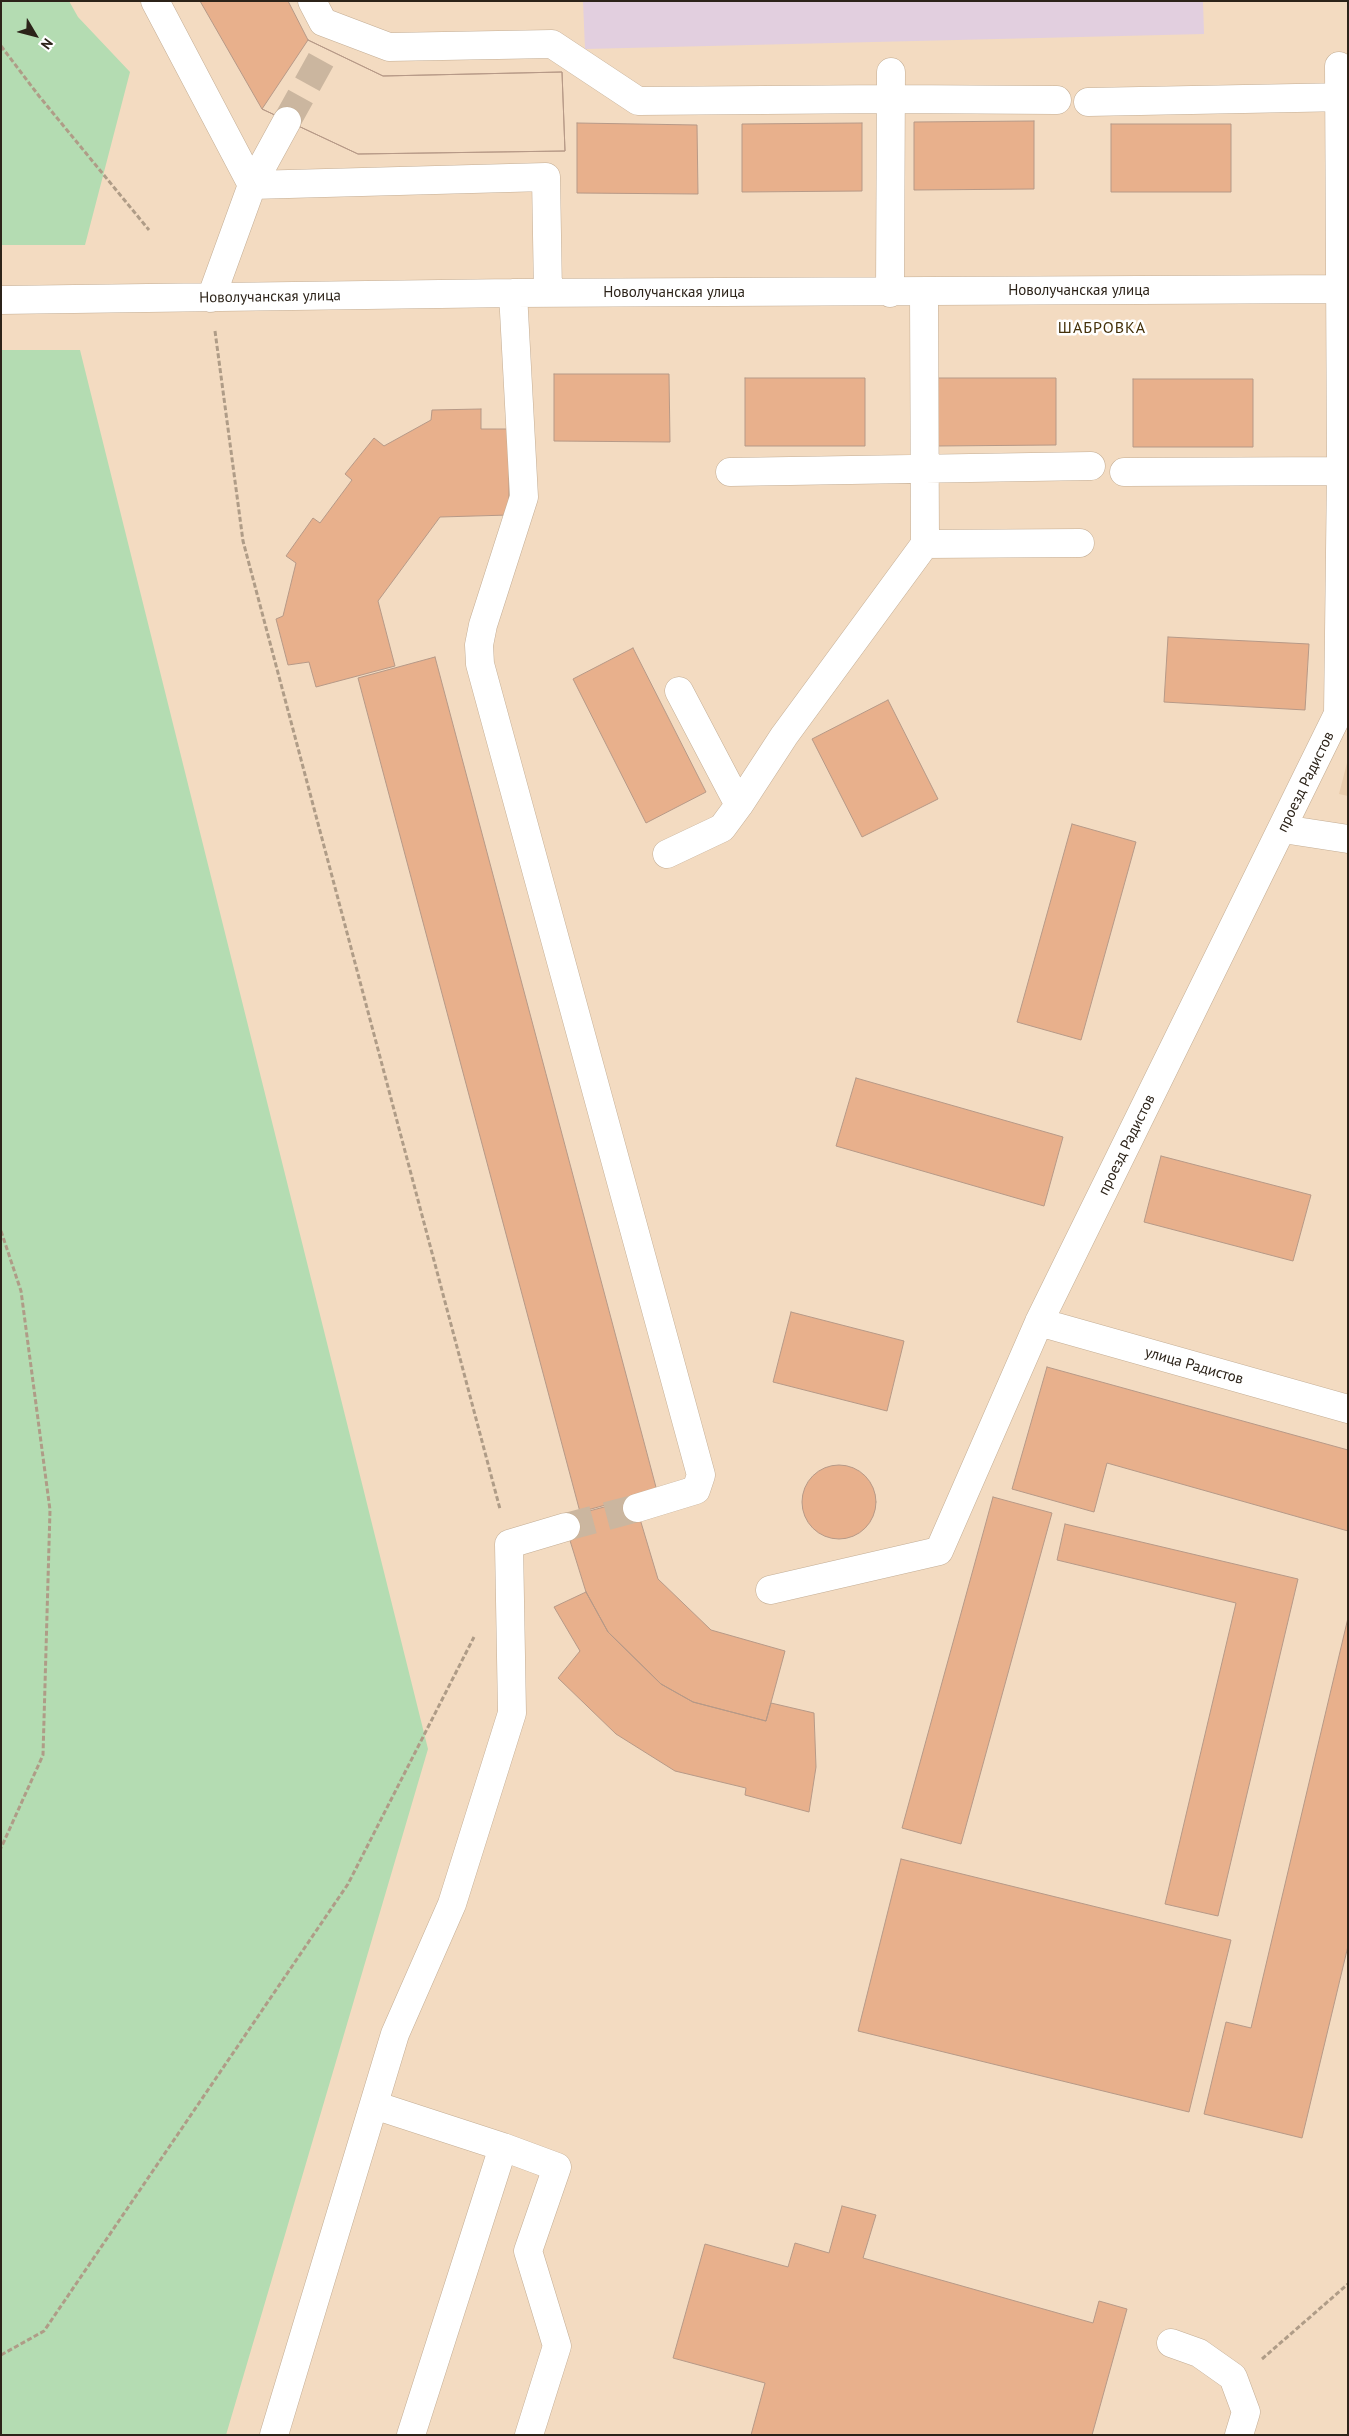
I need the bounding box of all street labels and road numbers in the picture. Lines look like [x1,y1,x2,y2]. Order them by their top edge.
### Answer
street label: Новолучанская улица [1008,282,1150,300]
street label: Новолучанская улица [603,284,745,302]
street label: Новолучанская улица [199,287,341,307]
street label: проезд Радистов [1274,729,1338,835]
street label: проезд Радистов [1095,1092,1159,1198]
street label: улица Радистов [1143,1343,1245,1389]

